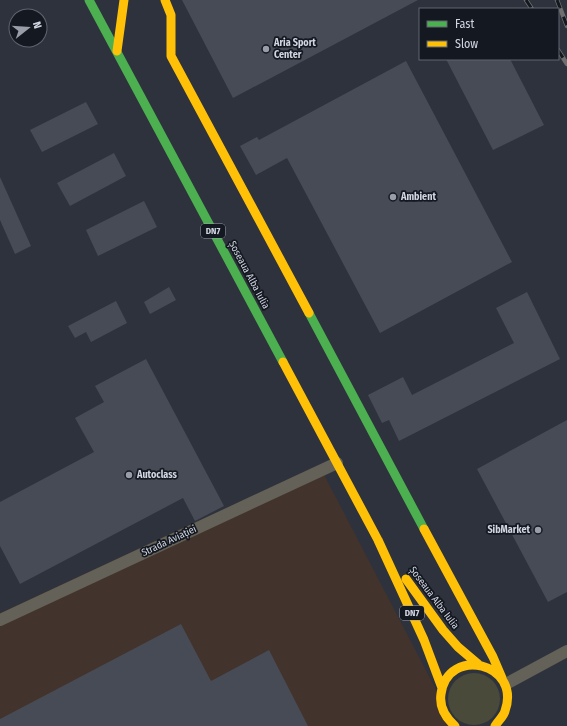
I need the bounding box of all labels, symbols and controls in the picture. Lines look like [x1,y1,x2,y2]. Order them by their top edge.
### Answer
north arrow [8,8,48,48]
legend [419,8,559,60]
text: Fast [455,17,474,31]
text: N [30,20,44,30]
place label: Aria Sport Center [273,37,316,61]
text: Slow [455,37,478,51]
marker: Aria Sport Center [261,44,271,54]
place label: Ambient [400,191,436,203]
marker: Ambient [388,192,398,202]
road number: DN7 [201,224,225,238]
street label: Șoseaua Alba Iulia [226,239,272,311]
place label: Autoclass [136,469,178,481]
marker: Autoclass [124,470,134,480]
street label: Strada Aviației [140,523,198,559]
place label: SibMarket [487,524,530,536]
marker: SibMarket [533,525,543,535]
street label: Șoseaua Alba Iulia [407,564,461,632]
road number: DN7 [400,606,424,620]

